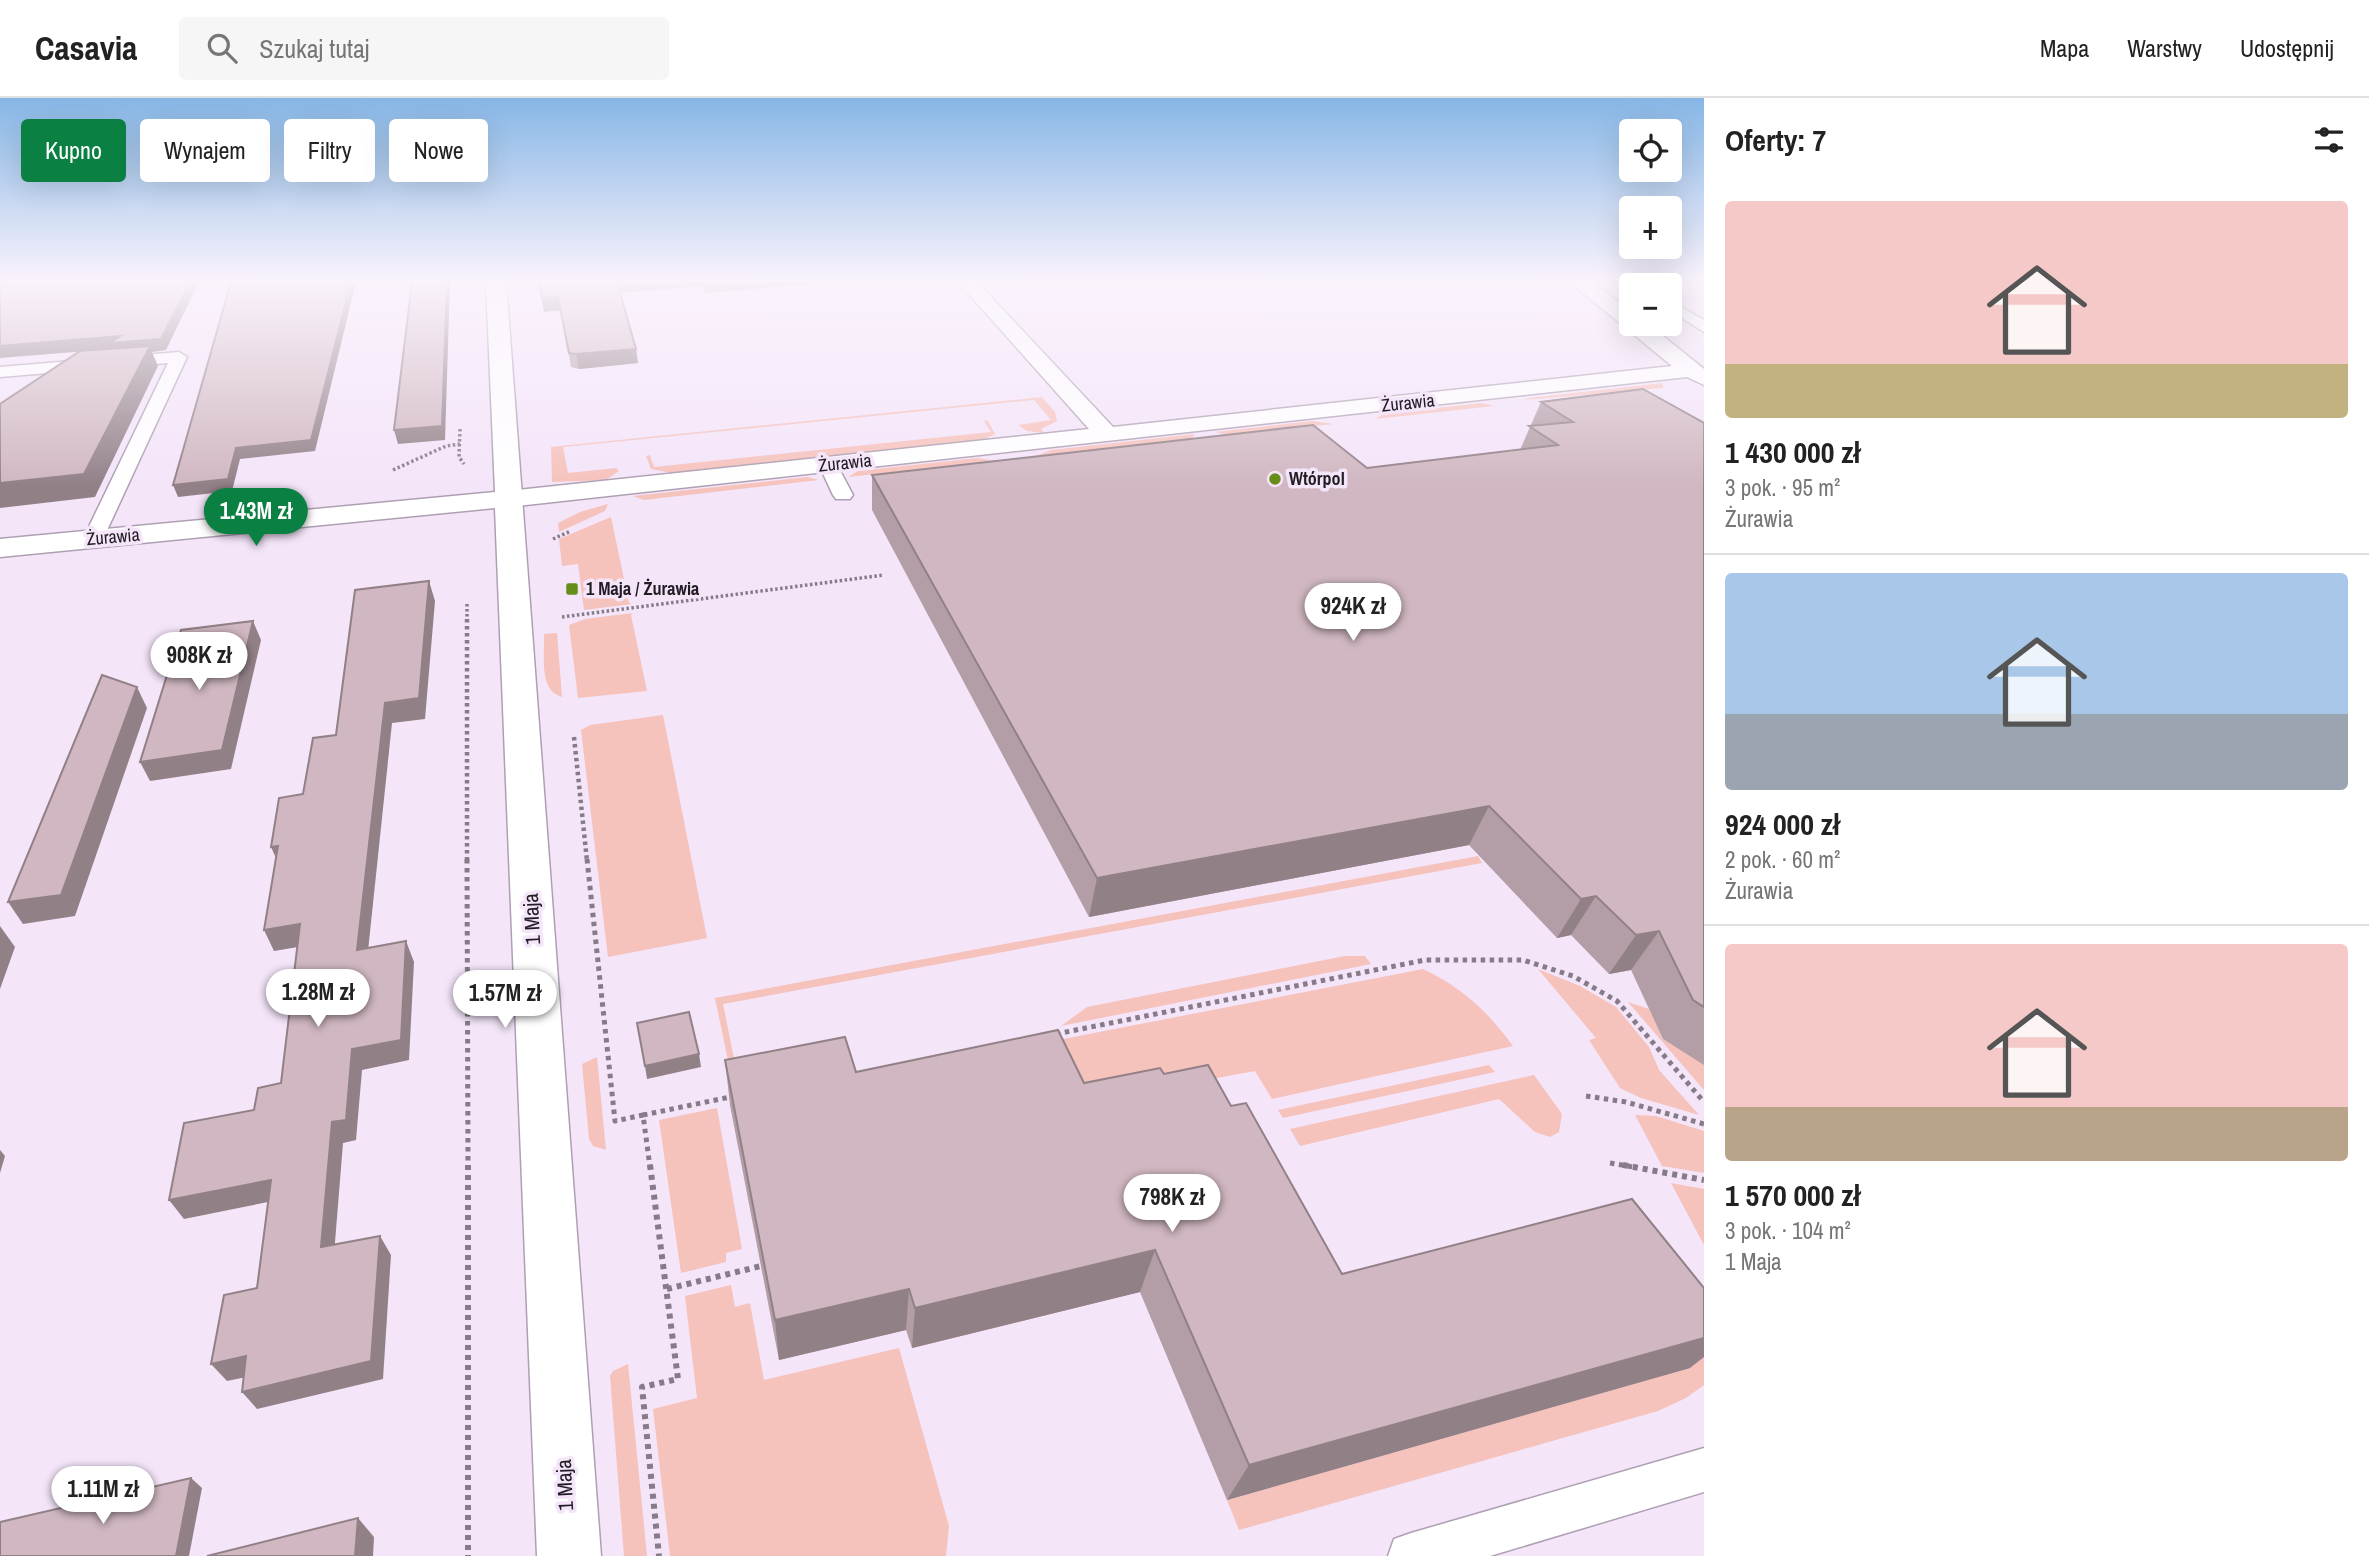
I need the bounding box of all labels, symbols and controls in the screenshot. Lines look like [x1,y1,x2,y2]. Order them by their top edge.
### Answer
search box [179,17,669,80]
text: Casavia [35,26,137,70]
icon: search [203,29,241,67]
text: Szukaj tutaj [259,31,370,66]
text: Mapa [2040,32,2089,64]
text: Warstwy [2127,32,2202,64]
text: Udostępnij [2240,32,2334,64]
chip: Kupno [21,119,126,182]
chip: Wynajem [140,119,270,182]
chip: Filtry [284,119,375,182]
chip: Nowe [389,119,488,182]
map controls [1619,119,1682,336]
button: locate [1619,119,1682,182]
text: Oferty: 7 [1725,120,1826,160]
icon: filters [2310,121,2348,159]
button: + [1619,196,1682,259]
icon: home [1974,247,2100,373]
button: − [1619,273,1682,336]
street label: Żurawia [1380,387,1436,418]
text: 1 430 000 zł [1725,432,1860,472]
street label: Żurawia [817,447,873,478]
place label: Wtórpol [1289,466,1345,491]
marker: Wtórpol [1267,471,1283,487]
text: 3 pok. · 95 m² [1725,472,1840,503]
pin: 1.43M zł [184,489,328,548]
text: 1.43M zł [220,495,292,526]
text: Żurawia [1725,503,1793,534]
street label: Żurawia [85,522,141,551]
place label: 1 Maja / Żurawia [586,576,700,601]
marker: 1 Maja / Żurawia [564,581,580,597]
pin: 924K zł [1288,584,1418,643]
text: 924K zł [1321,590,1386,621]
icon: home [1974,619,2100,745]
pin: 908K zł [134,632,264,692]
text: 908K zł [167,639,232,670]
text: 924 000 zł [1725,804,1840,844]
text: 2 pok. · 60 m² [1725,844,1840,875]
text: Żurawia [1725,875,1793,906]
street label: 1 Maja [516,892,547,946]
pin: 1.28M zł [246,970,390,1029]
pin: 1.57M zł [433,970,577,1030]
text: 1.28M zł [282,976,354,1007]
text: 1.57M zł [469,977,541,1008]
icon: home [1974,990,2100,1116]
pin: 798K zł [1107,1174,1237,1234]
text: 1 570 000 zł [1725,1175,1860,1215]
text: 798K zł [1140,1181,1205,1212]
text: 3 pok. · 104 m² [1725,1215,1851,1246]
text: 1 Maja [1725,1246,1782,1277]
street label: 1 Maja [549,1458,580,1512]
pin: 1.11M zł [31,1466,175,1526]
text: 1.11M zł [67,1473,139,1504]

